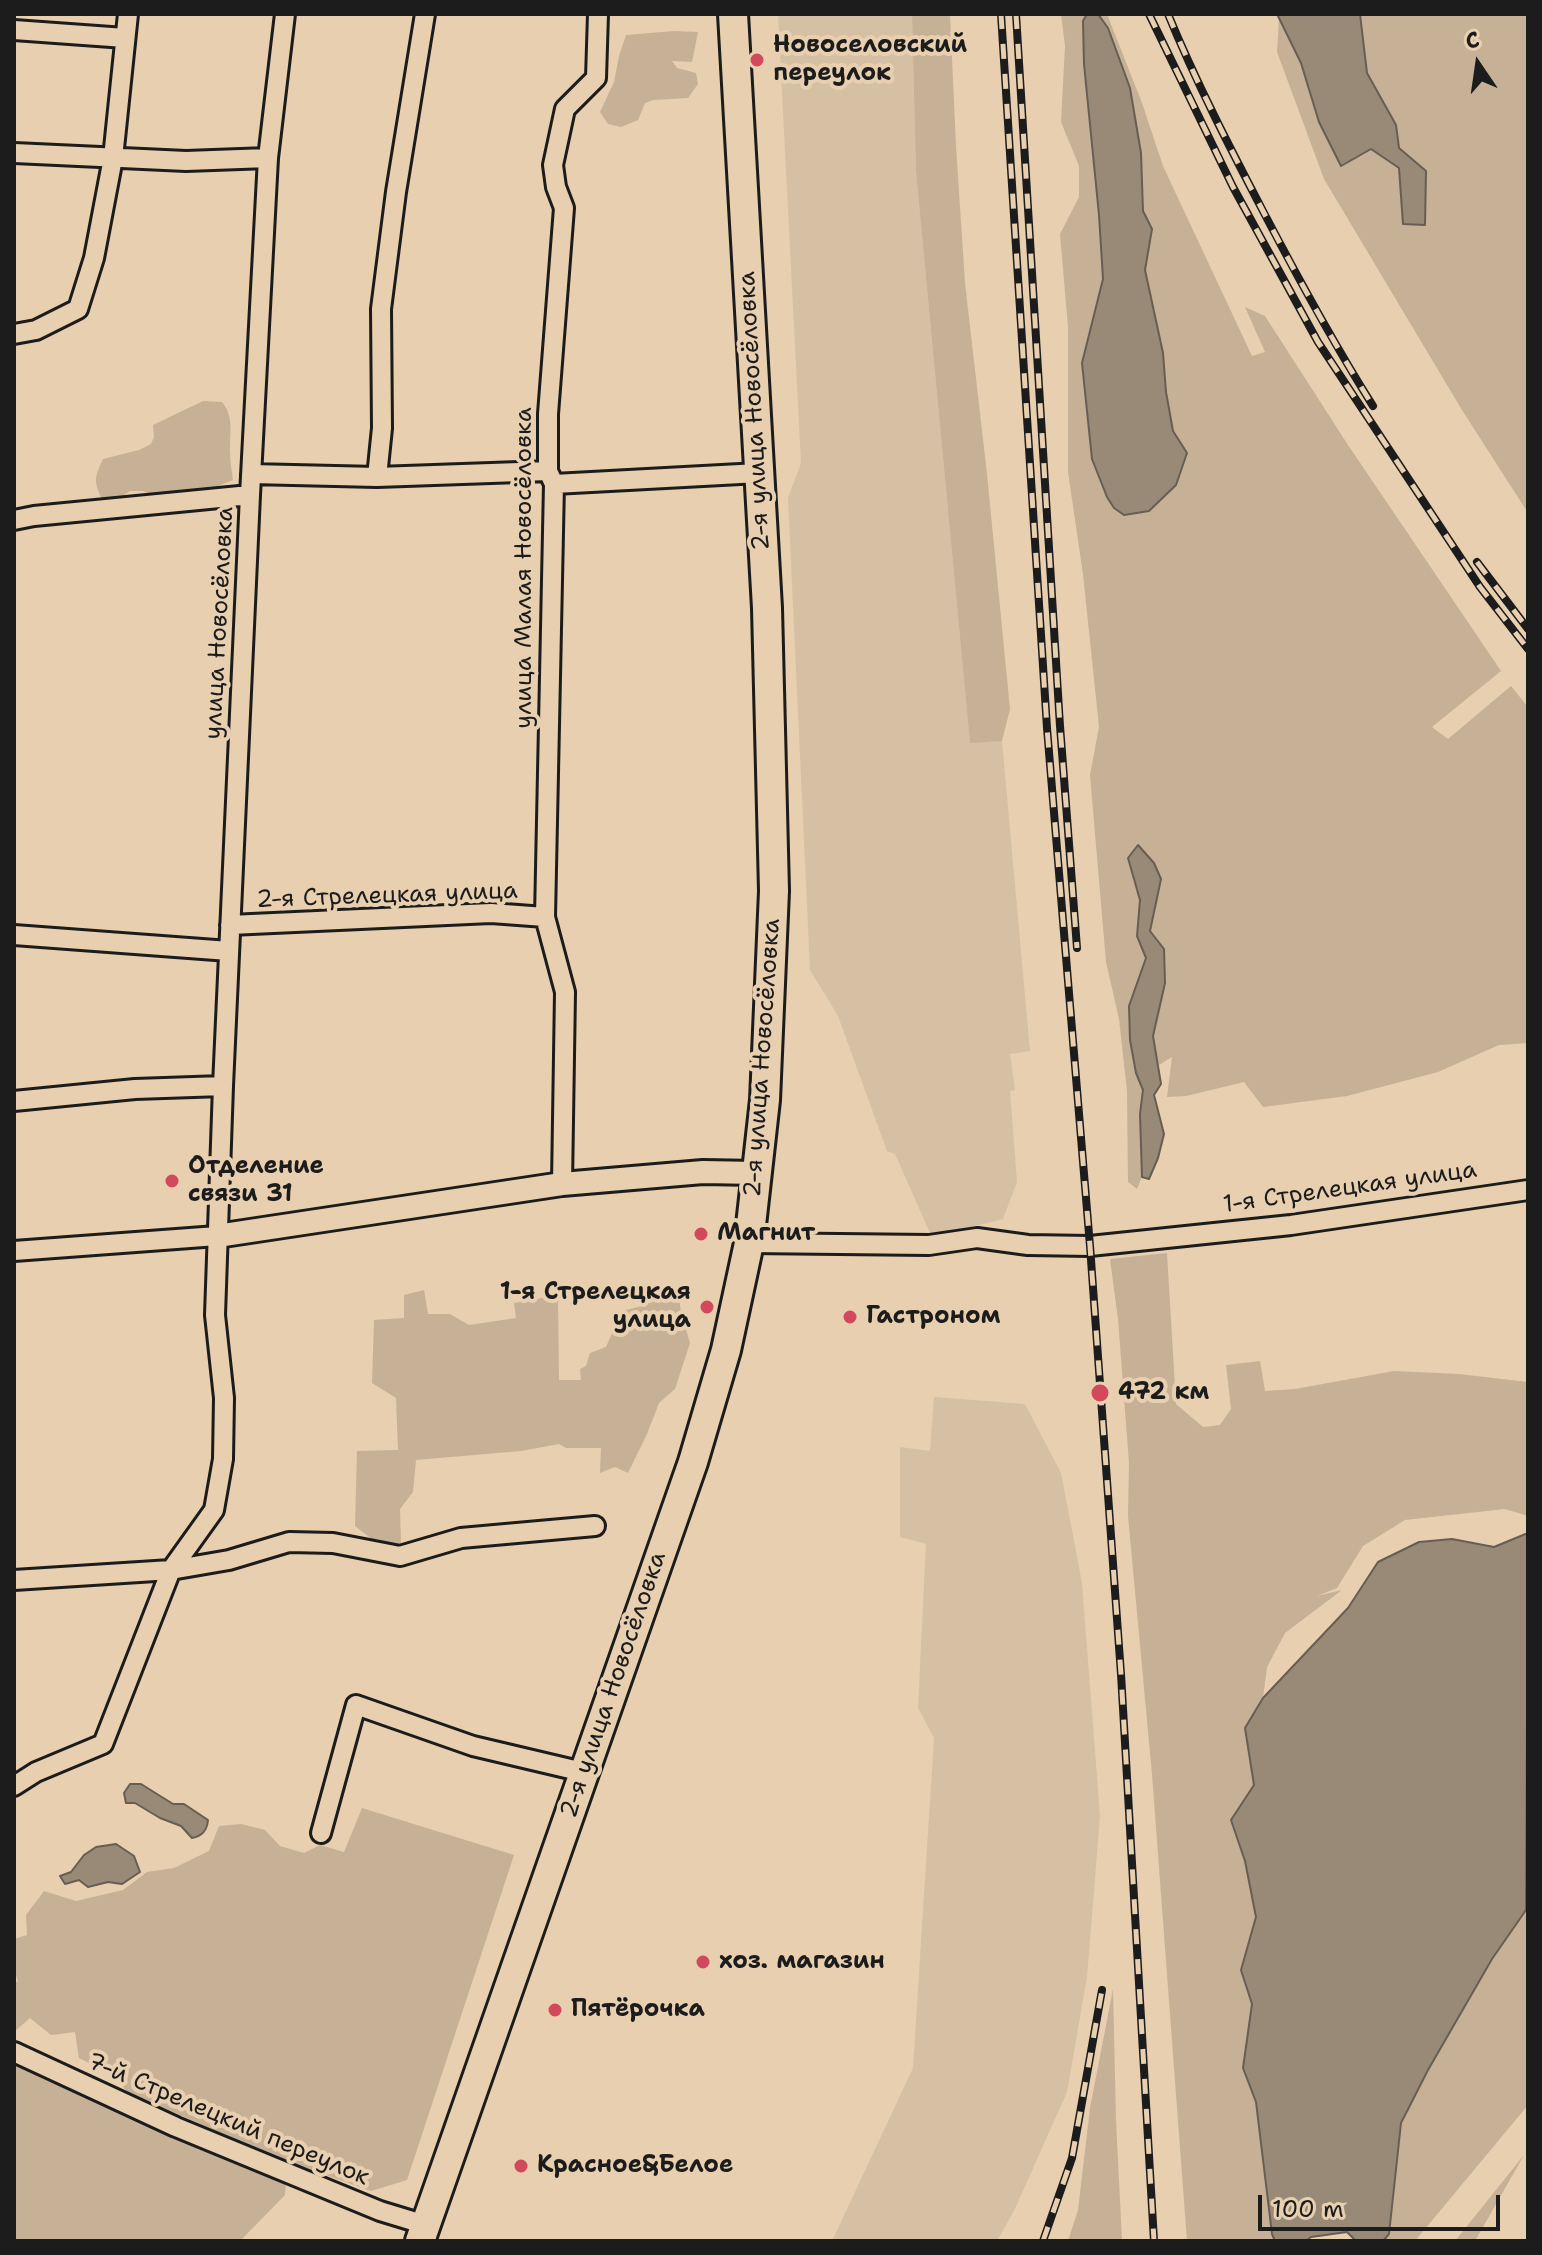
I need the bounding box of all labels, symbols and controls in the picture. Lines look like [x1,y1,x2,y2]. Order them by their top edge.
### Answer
north arrow [1438,24,1518,104]
text: С [1463,24,1482,56]
place label: Новоселовский переулок [773,32,967,88]
marker: Новоселовский переулок [748,51,766,69]
street label: 2-я улица Новосёловка [733,271,777,551]
street label: улица Малая Новосёловка [511,407,539,729]
street label: улица Новосёловка [200,506,240,740]
street label: 2-я Стрелецкая улица [256,877,518,915]
street label: 2-я улица Новосёловка [739,918,787,1198]
place label: Отделение связи 31 [188,1153,324,1209]
street label: 1-я Стрелецкая улица [1221,1156,1479,1220]
marker: Отделение связи 31 [163,1172,181,1190]
place label: Магнит [717,1220,815,1248]
marker: Магнит [692,1225,710,1243]
place label: 1-я Стрелецкая улица [500,1279,691,1335]
marker: 1-я Стрелецкая улица [698,1298,716,1316]
place label: Гастроном [866,1303,1001,1331]
marker: Гастроном [841,1308,859,1326]
place label: 472 км [1118,1379,1209,1407]
marker: 472 км [1089,1382,1111,1404]
street label: 2-я улица Новосёловка [555,1548,673,1822]
place label: хоз. магазин [719,1948,885,1976]
marker: хоз. магазин [694,1953,712,1971]
place label: Пятёрочка [571,1996,705,2024]
marker: Пятёрочка [546,2001,564,2019]
street label: 7-й Стрелецкий переулок [83,2047,373,2193]
place label: Красное&Белое [537,2152,733,2180]
marker: Красное&Белое [512,2157,530,2175]
scale bar [1262,2179,1504,2229]
text: 100 m [1272,2193,1344,2225]

